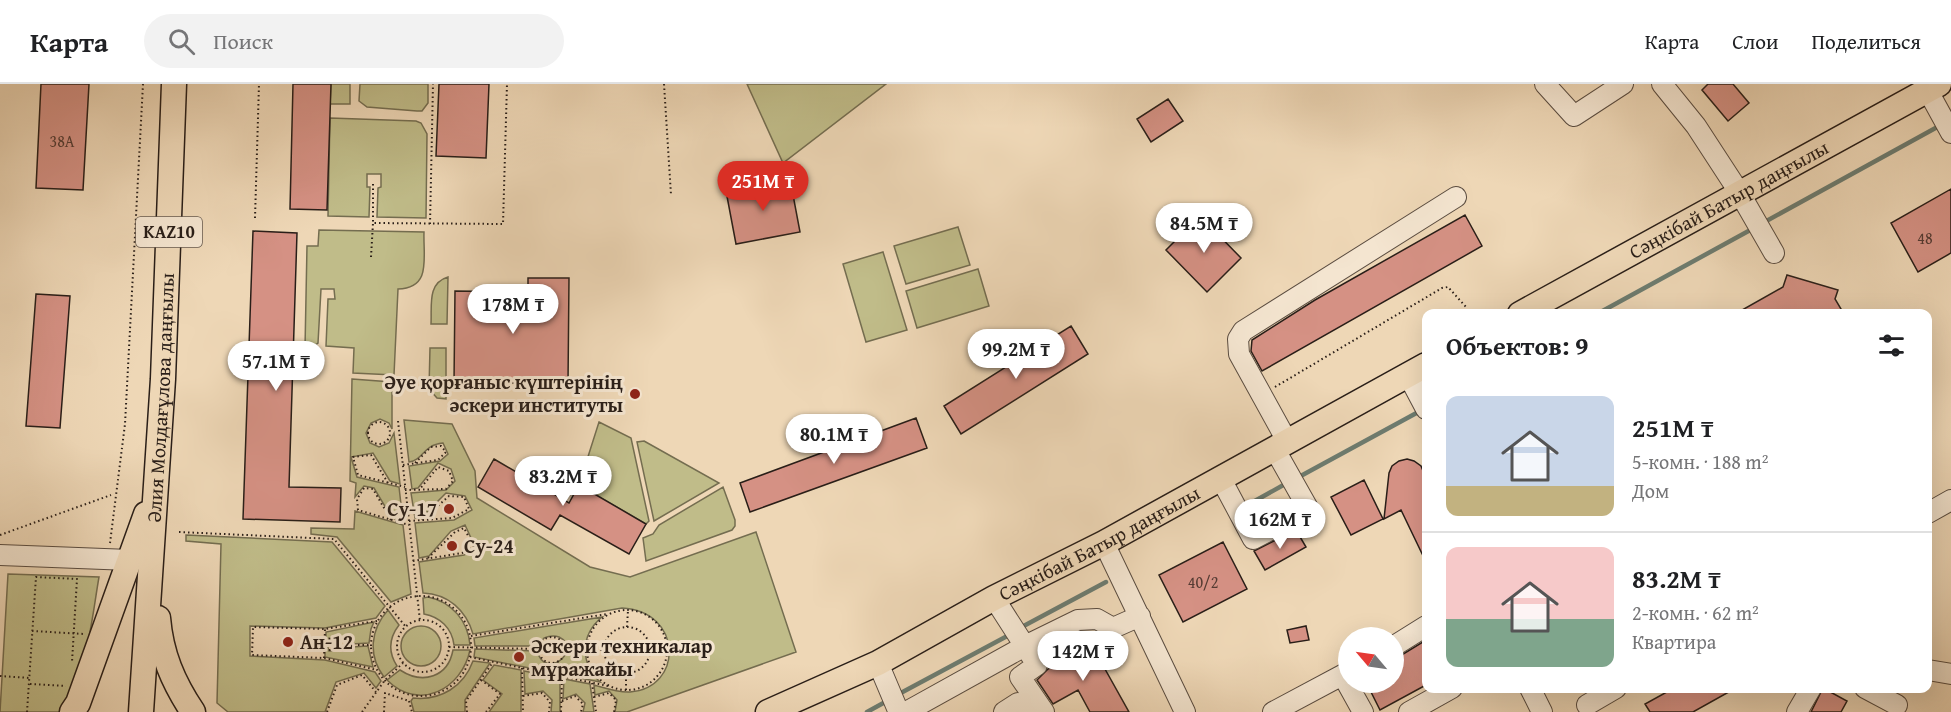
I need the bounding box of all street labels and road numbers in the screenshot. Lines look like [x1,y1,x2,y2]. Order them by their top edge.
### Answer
street label: Сәңкібай Батыр даңғылы [1623,132,1833,266]
road number: KAZ10 [136,217,202,247]
street label: Әлия Молдағұлова даңғылы [139,272,181,523]
street label: Сәңкібай Батыр даңғылы [993,478,1205,608]

